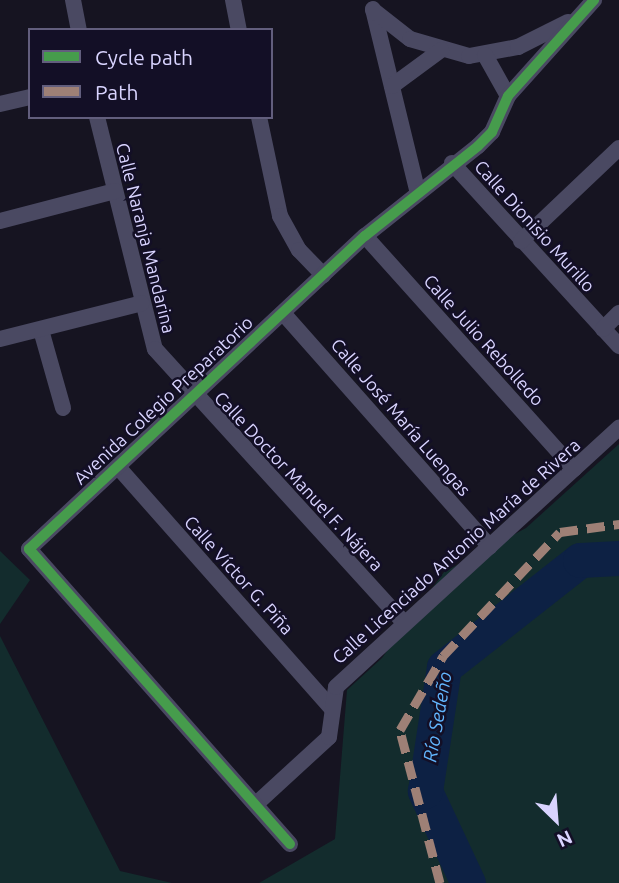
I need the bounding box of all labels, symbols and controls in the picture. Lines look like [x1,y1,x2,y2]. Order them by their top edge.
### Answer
legend [28,28,273,119]
text: Cycle path [95,45,193,69]
text: Path [95,80,138,104]
street label: Calle Naranja Mandarina [112,140,180,336]
street label: Calle Dionisio Murillo [470,156,600,296]
street label: Calle Julio Rebolledo [419,270,549,410]
street label: Avenida Colegio Preparatorio [69,311,257,489]
street label: Calle José María Luengas [327,334,475,500]
street label: Calle Doctor Manuel F. Nájera [210,387,388,575]
street label: Calle Licenciado Antonio María de Rivera [328,434,584,668]
street label: Calle Víctor G. Piña [180,511,298,639]
water label: Río Sedeño [419,670,457,764]
north arrow [521,785,591,855]
text: N [554,826,576,852]

